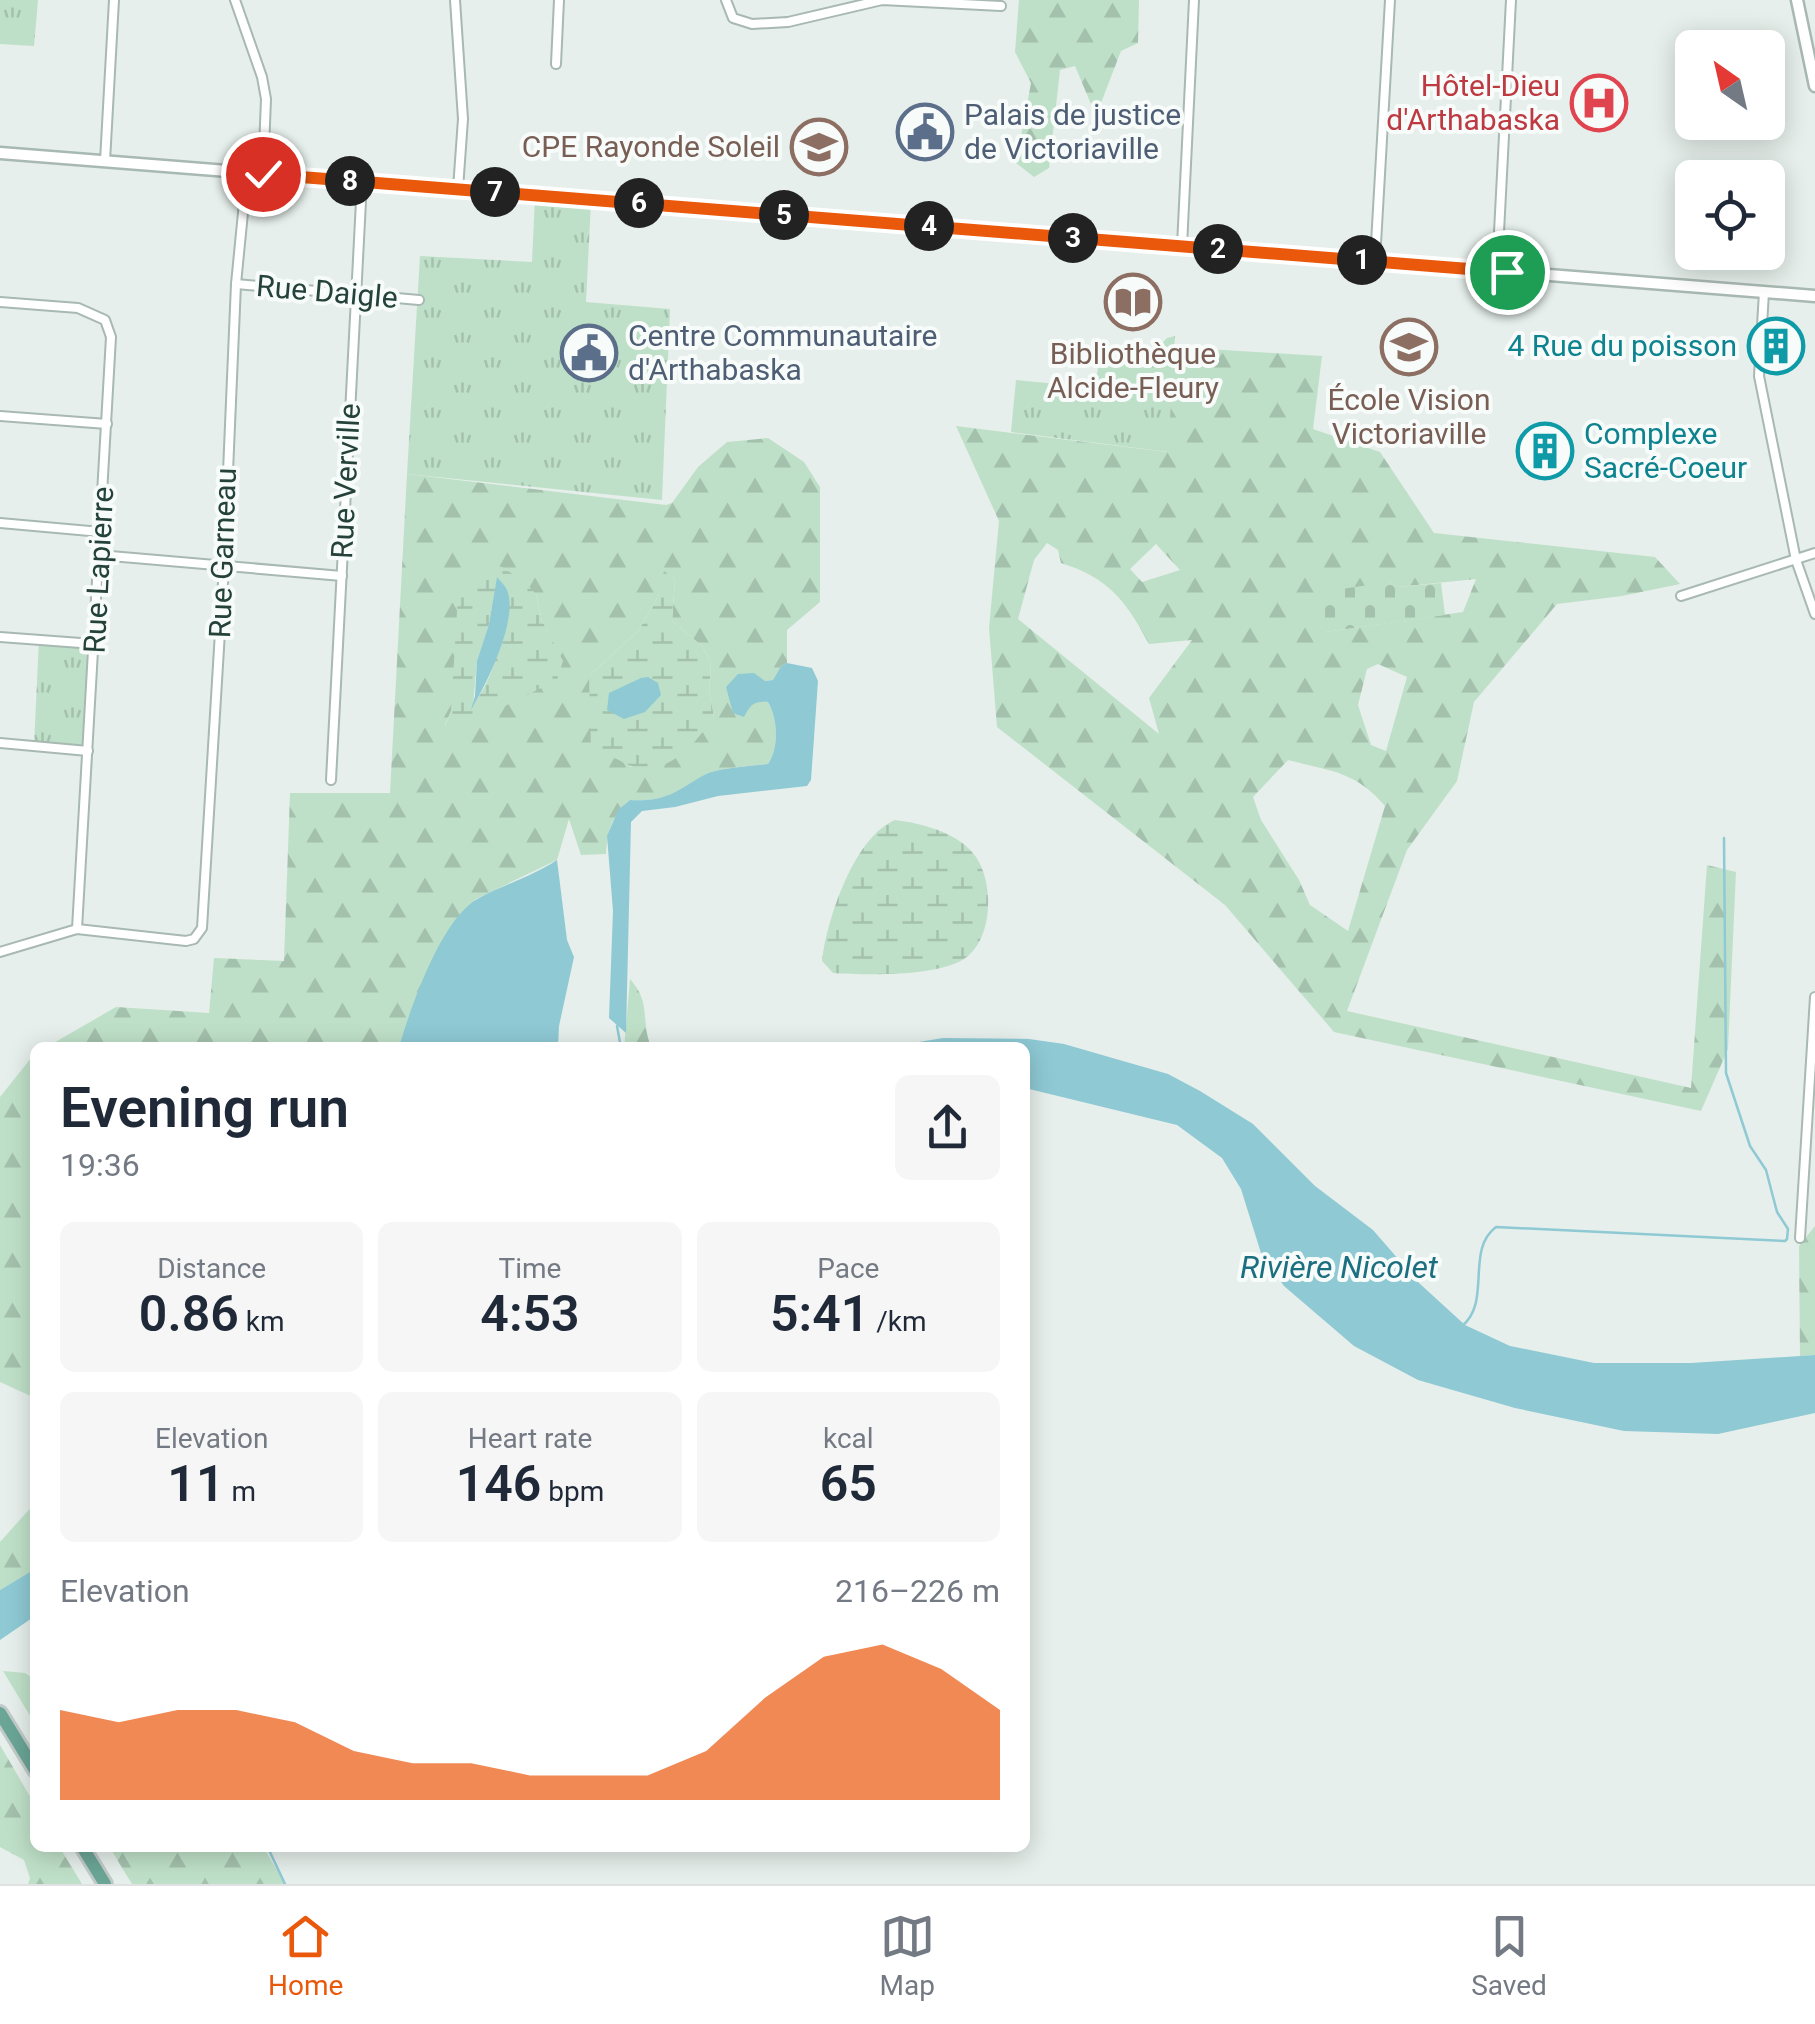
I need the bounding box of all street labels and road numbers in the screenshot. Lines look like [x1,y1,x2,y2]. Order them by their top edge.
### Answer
street label: Rue Daigle [255,268,399,315]
street label: Rue Verville [324,402,367,560]
street label: Rue Garneau [202,467,243,639]
street label: Rue Lapierre [77,486,120,654]

